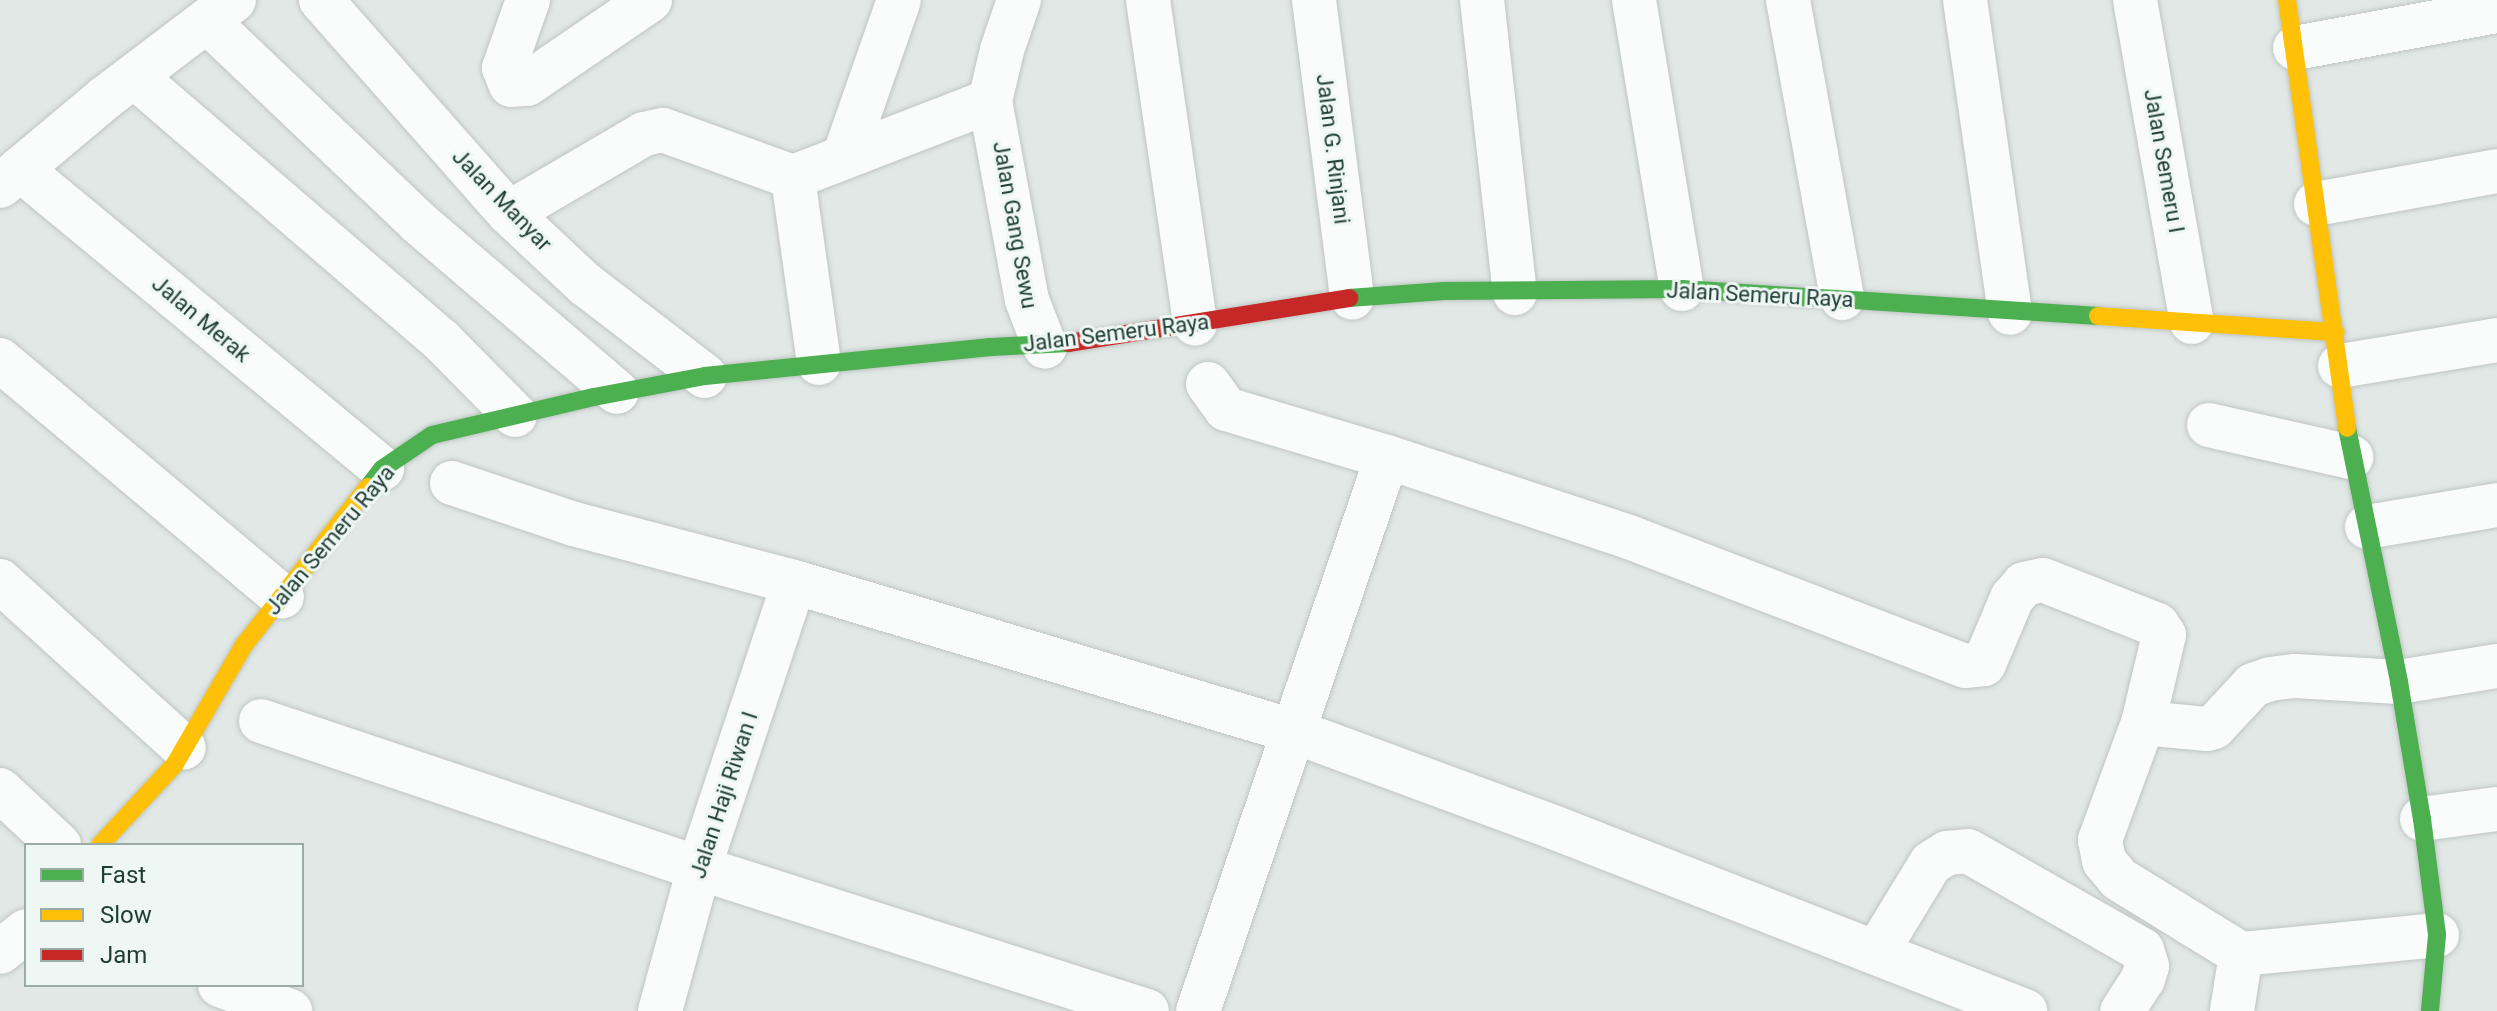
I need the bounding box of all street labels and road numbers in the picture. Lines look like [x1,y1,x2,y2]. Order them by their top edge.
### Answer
street label: Jalan G. Rinjani [1311,72,1355,226]
street label: Jalan Semeru I [2138,87,2190,235]
street label: Jalan Gang Sewu [987,139,1043,311]
street label: Jalan Manyar [447,143,557,257]
street label: Jalan Merak [147,270,255,368]
street label: Jalan Semeru Raya [1666,277,1854,313]
street label: Jalan Semeru Raya [1021,308,1211,358]
street label: Jalan Semeru Raya [260,460,400,620]
street label: Jalan Haji Riwan I [685,708,763,882]

